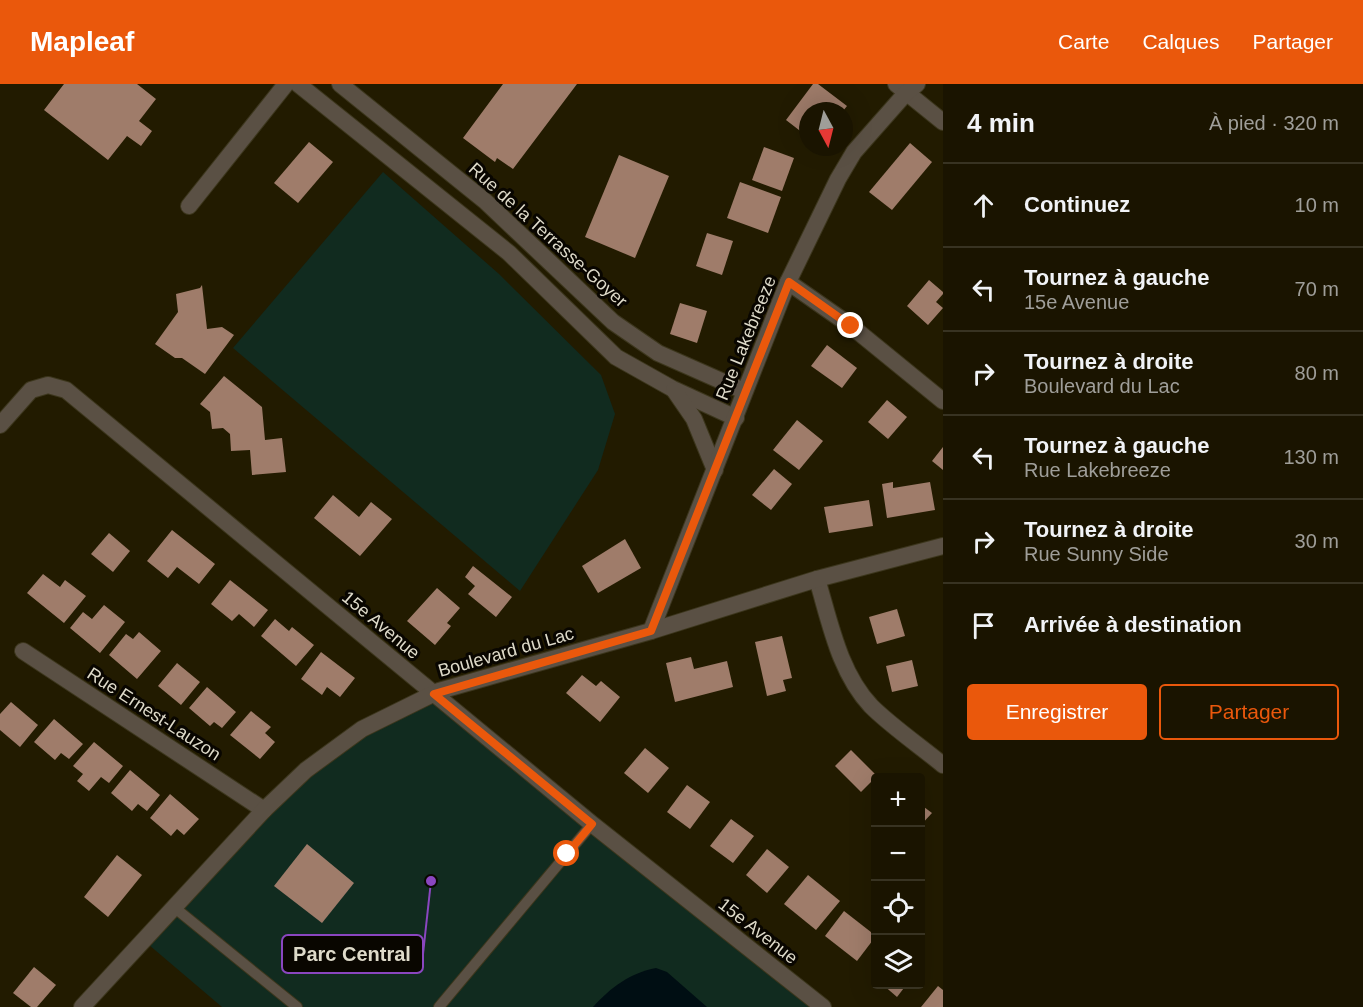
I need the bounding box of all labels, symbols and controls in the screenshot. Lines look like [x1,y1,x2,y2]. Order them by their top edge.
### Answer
text: Mapleaf [30,26,134,57]
text: Carte [1058,30,1109,53]
text: Calques [1142,30,1219,53]
text: Partager [1252,30,1333,53]
north arrow [799,102,853,156]
text: 4 min [967,108,1035,138]
text: À pied · 320 m [1209,112,1339,134]
street label: Rue de la Terrasse-Goyer [465,159,631,311]
icon: ahead [967,189,1000,222]
text: Continuez [1024,192,1130,217]
text: 10 m [1295,194,1339,216]
text: Tournez à gauche [1024,265,1209,290]
street label: Rue Lakebreeze [712,273,780,403]
icon: left [967,273,1000,306]
text: 70 m [1295,278,1339,300]
text: 15e Avenue [1024,291,1129,313]
route end [837,312,863,338]
text: Tournez à droite [1024,349,1194,374]
icon: right [967,357,1000,390]
text: 80 m [1295,362,1339,384]
text: Boulevard du Lac [1024,375,1180,397]
text: Tournez à gauche [1024,433,1209,458]
icon: left [967,441,1000,474]
text: 130 m [1283,446,1339,468]
text: Rue Lakebreeze [1024,459,1171,481]
text: Tournez à droite [1024,517,1194,542]
icon: right [967,525,1000,558]
text: 30 m [1295,530,1339,552]
text: Rue Sunny Side [1024,543,1169,565]
street label: 15e Avenue [338,587,424,663]
icon: arrive [967,609,1000,642]
text: Arrivée à destination [1024,612,1242,637]
street label: Boulevard du Lac [436,623,576,681]
street label: Rue Ernest-Lauzon [84,663,224,765]
button: Enregistrer [967,684,1147,740]
button: Partager [1159,684,1339,740]
map controls [871,773,925,989]
button: + [871,773,925,827]
button: − [871,827,925,881]
route start [553,840,579,866]
button: locate [871,881,925,935]
street label: 15e Avenue [715,894,801,968]
callout: Parc Central [282,935,423,973]
button: layers [871,935,925,989]
text: Parc Central [293,943,411,965]

